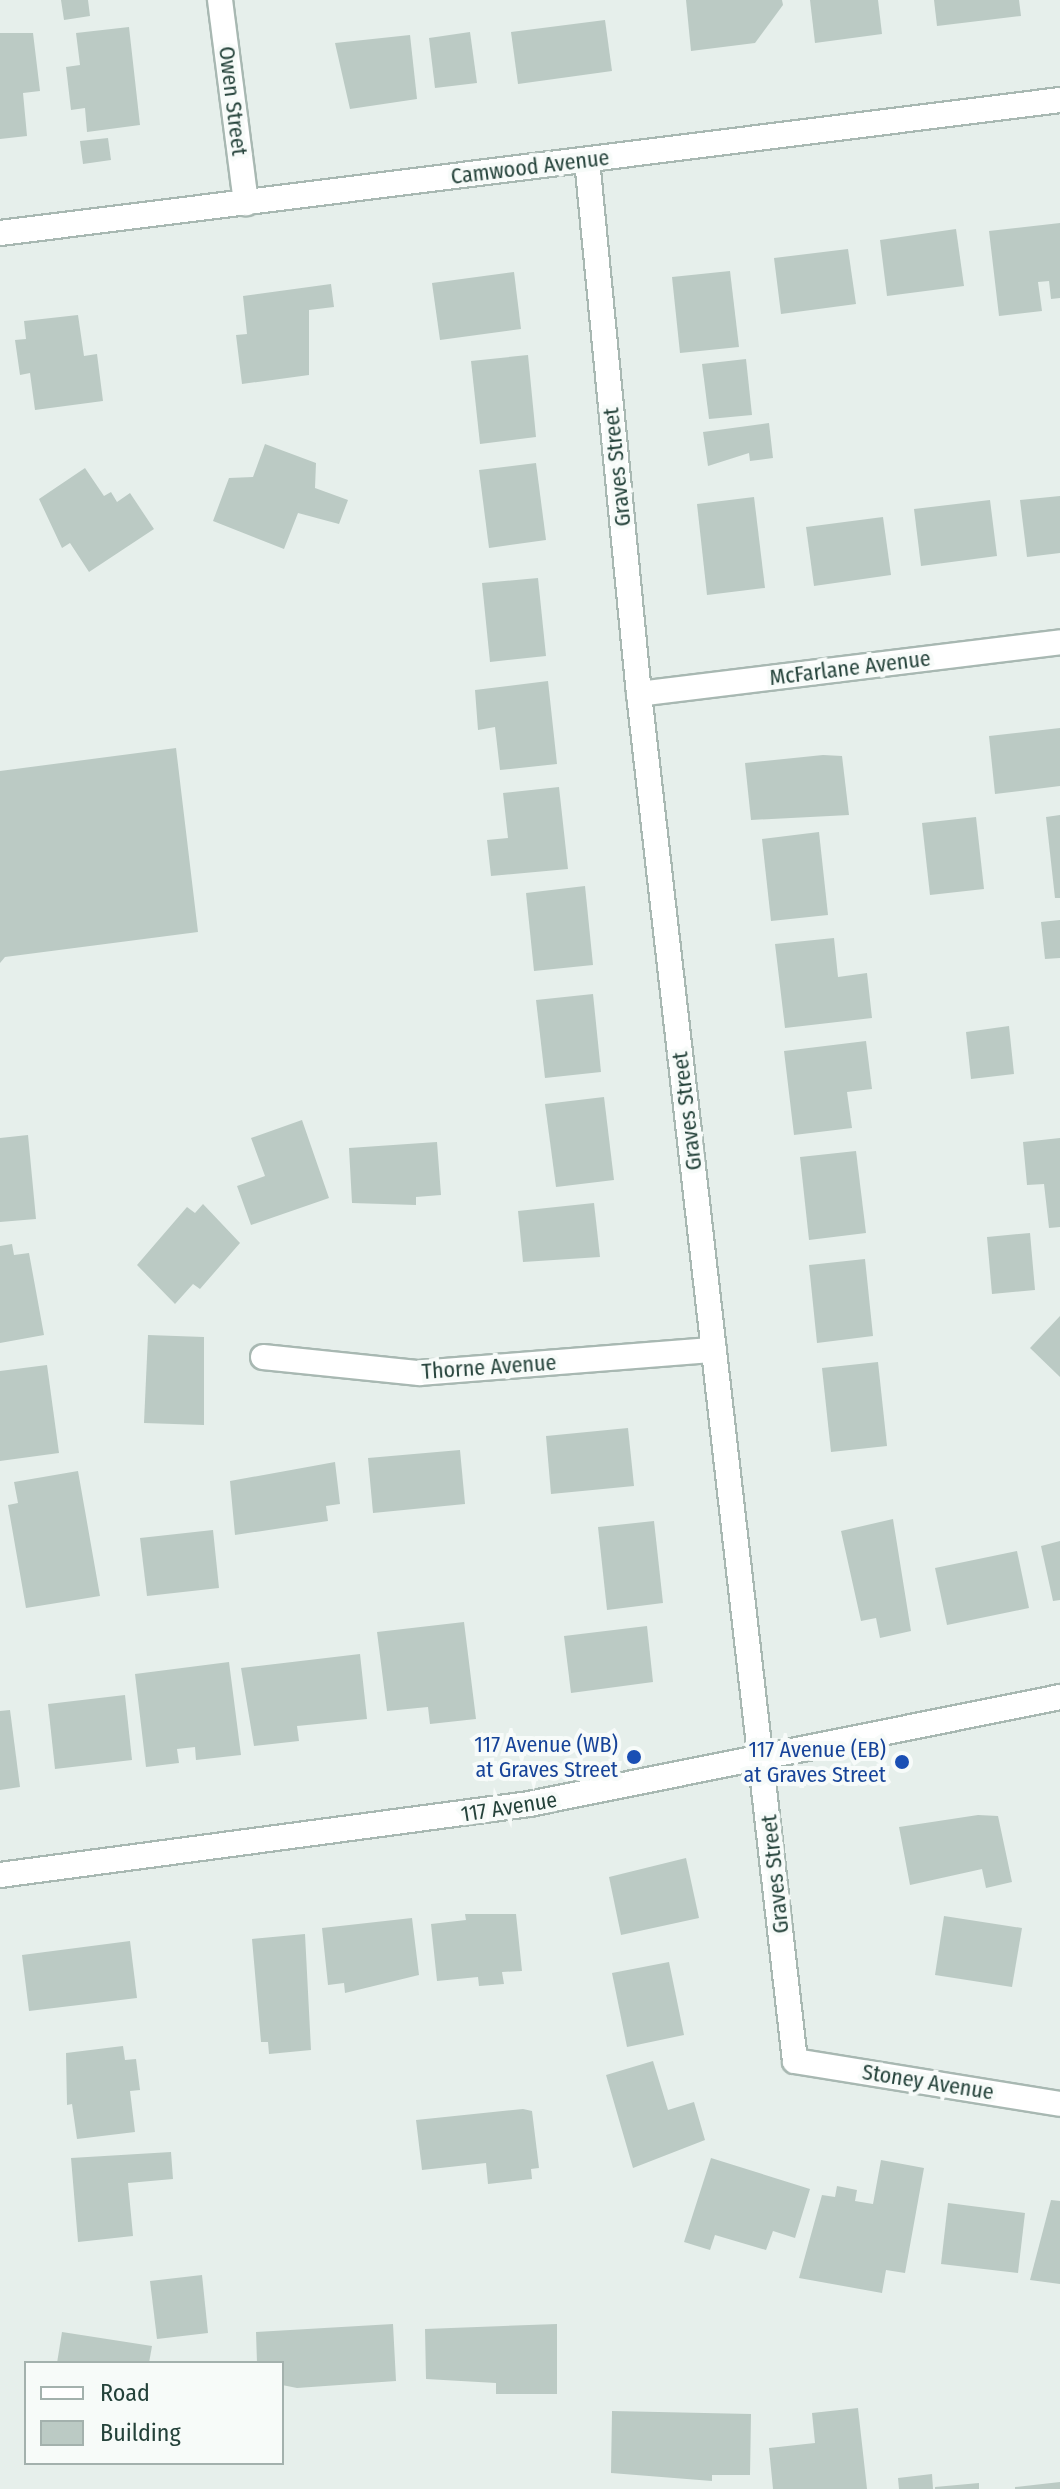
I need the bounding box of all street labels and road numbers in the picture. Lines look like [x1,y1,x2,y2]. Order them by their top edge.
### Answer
street label: Owen Street [213,45,253,157]
street label: Camwood Avenue [449,144,611,190]
street label: Graves Street [598,406,636,528]
street label: McFarlane Avenue [768,645,932,691]
street label: Graves Street [667,1050,707,1172]
street label: Thorne Avenue [421,1349,557,1385]
street label: 117 Avenue [459,1786,559,1828]
street label: Graves Street [756,1813,794,1935]
street label: Stoney Avenue [860,2059,996,2105]

